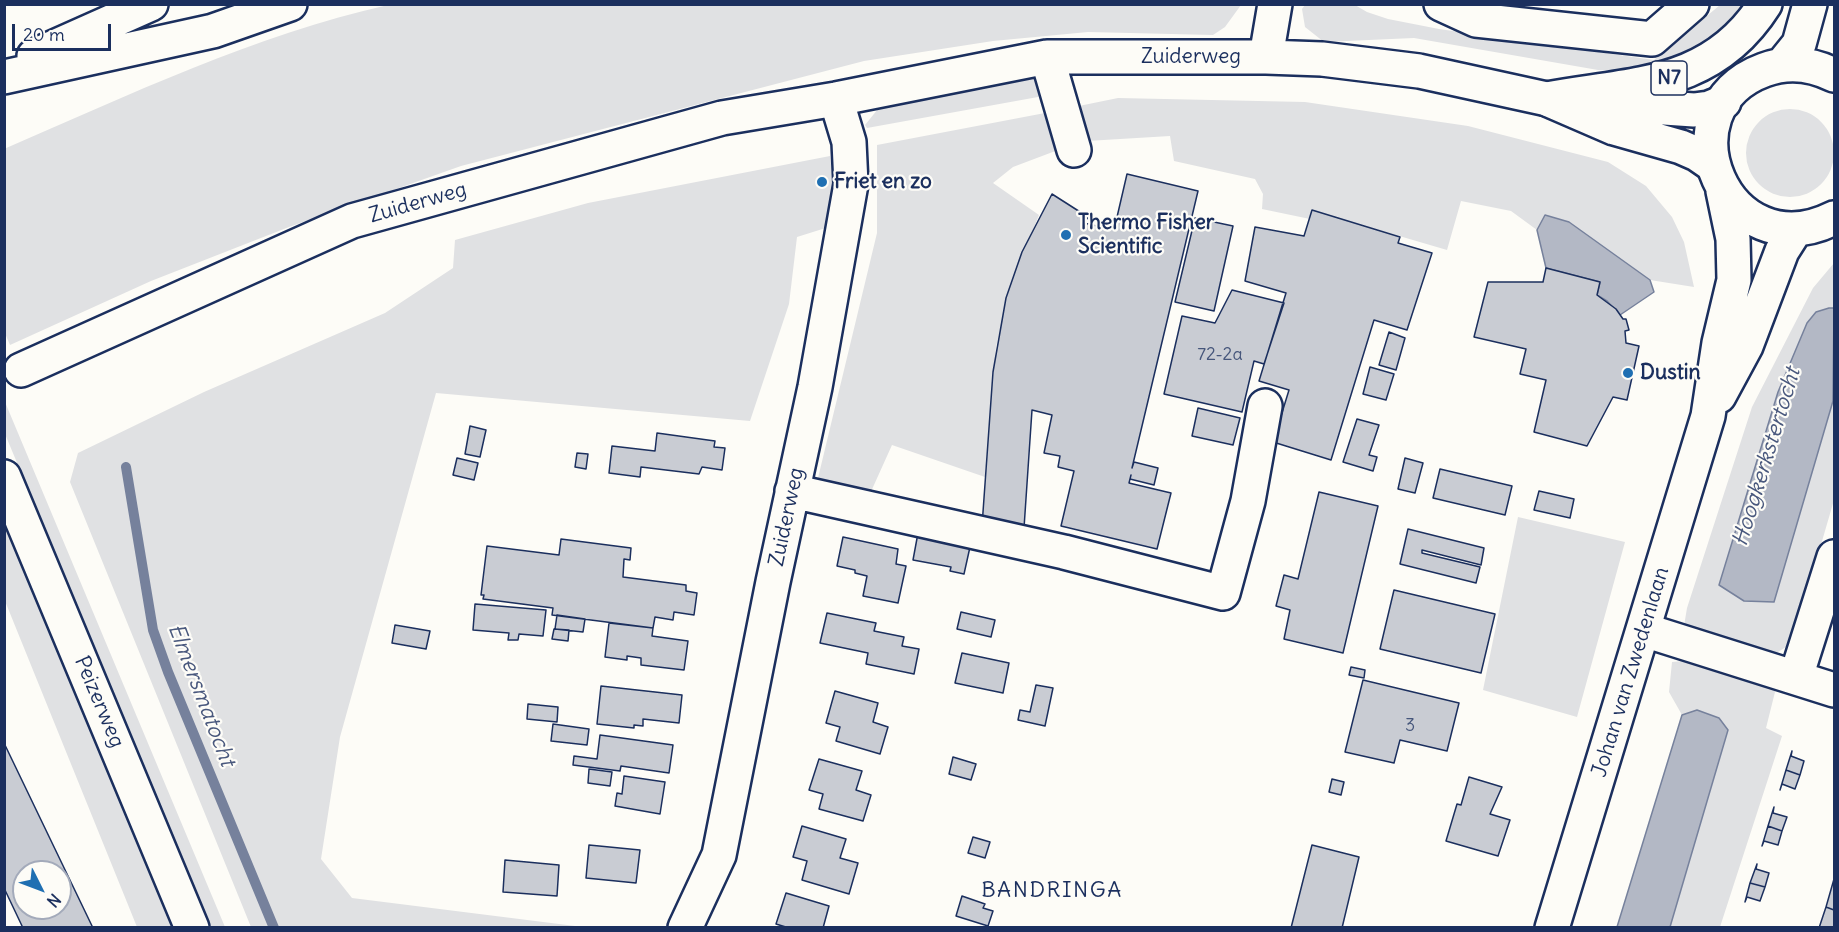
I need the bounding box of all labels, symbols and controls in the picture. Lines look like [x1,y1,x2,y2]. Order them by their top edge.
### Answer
scale bar [15,12,114,50]
text: 20 m [23,23,65,46]
street label: Zuiderweg [1141,44,1241,70]
road number: N7 [1651,61,1687,95]
place label: Friet en zo [834,169,932,195]
marker: Friet en zo [815,175,829,189]
street label: Zuiderweg [366,177,470,229]
place label: Thermo Fisher Scientific [1078,210,1214,260]
marker: Thermo Fisher Scientific [1059,228,1073,242]
house number: 72-2a [1197,344,1243,366]
place label: Dustin [1640,360,1701,386]
water label: Hoogkerkstertocht [1727,365,1807,549]
marker: Dustin [1621,366,1635,380]
street label: Zuiderweg [764,465,810,569]
street label: Johan van Zwedenlaan [1587,564,1675,780]
water label: Elmersmatocht [162,620,240,770]
street label: Peizerweg [68,652,130,752]
house number: 3 [1405,715,1415,737]
north arrow [12,860,72,920]
district label: BANDRINGA [981,878,1123,904]
text: N [43,890,65,912]

